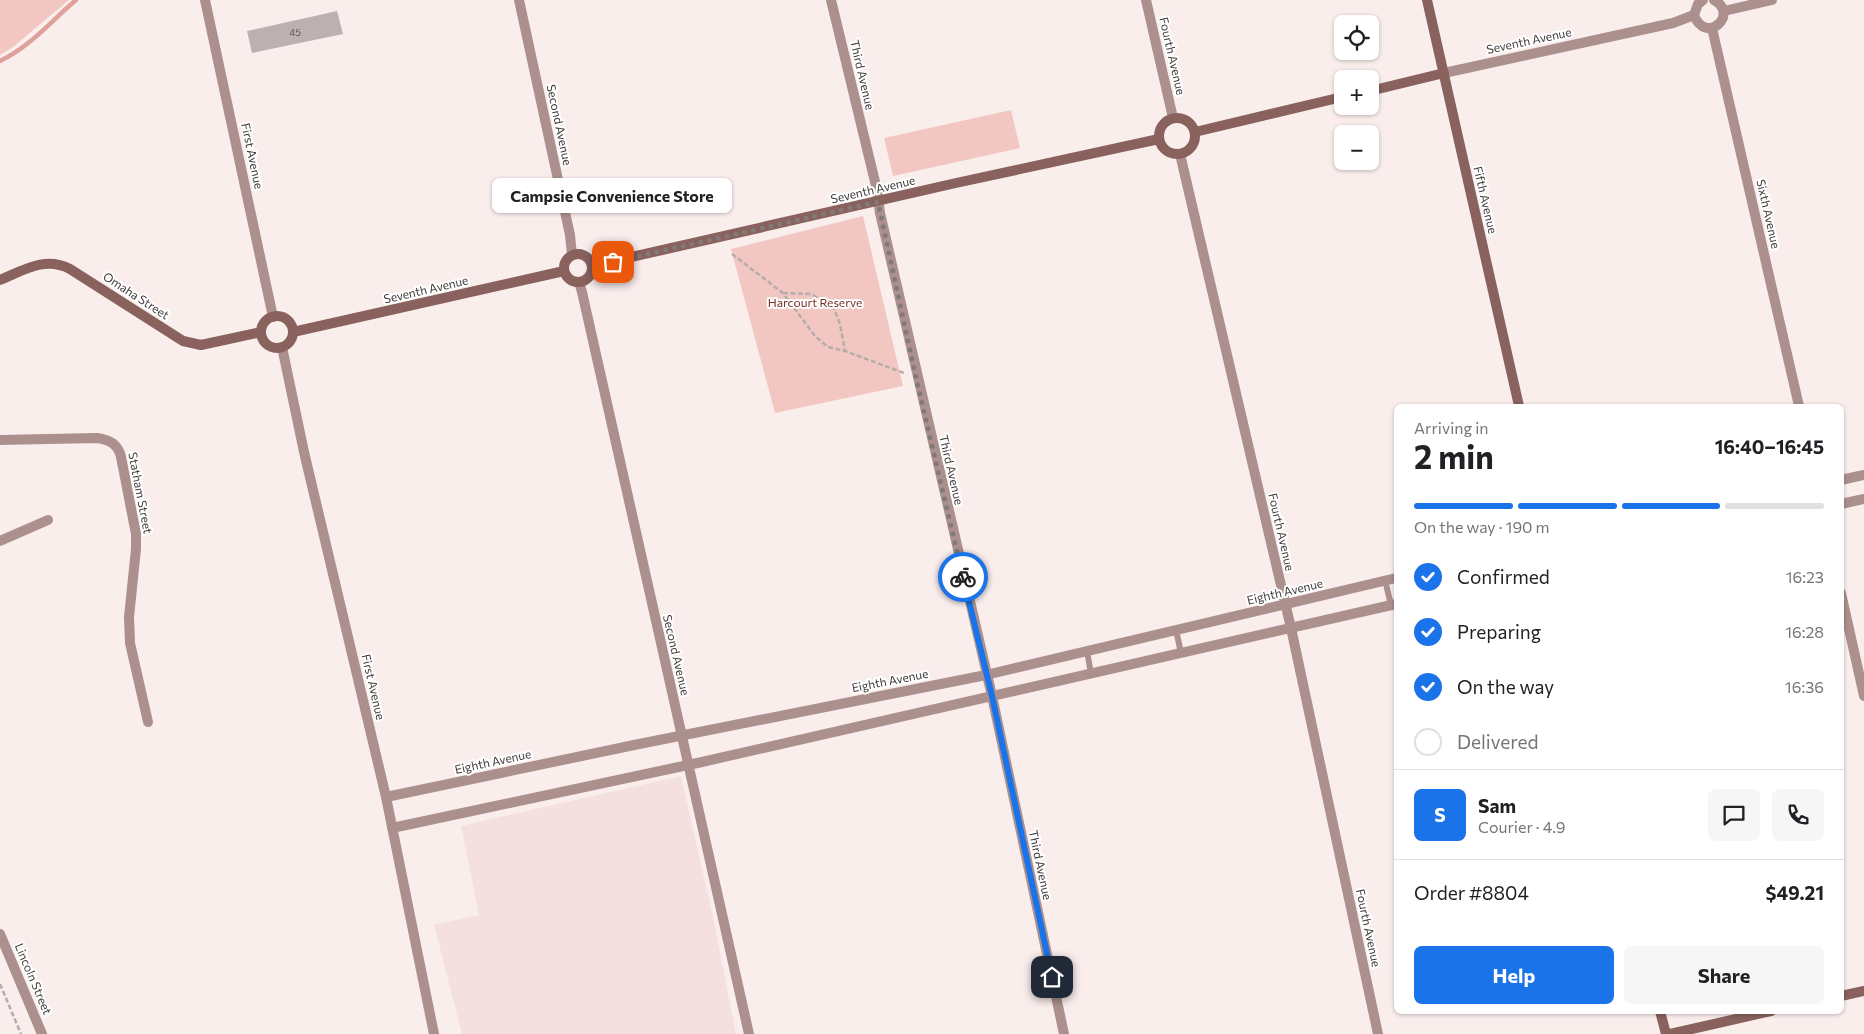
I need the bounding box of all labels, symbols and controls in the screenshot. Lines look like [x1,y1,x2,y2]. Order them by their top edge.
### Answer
map controls [1334,15,1379,170]
button: locate [1334,15,1379,60]
street label: Fourth Avenue [1157,16,1189,96]
street label: Seventh Avenue [1485,24,1573,56]
house number: 45 [289,26,301,38]
street label: Third Avenue [848,38,878,111]
button: + [1334,70,1379,115]
street label: Second Avenue [545,83,575,167]
street label: First Avenue [239,121,267,190]
button: − [1334,125,1379,170]
street label: Fifth Avenue [1471,165,1501,235]
street label: Seventh Avenue [829,172,916,206]
callout: Campsie Convenience Store [493,177,733,212]
street label: Sixth Avenue [1754,178,1784,250]
text: Campsie Convenience Store [510,186,714,205]
pin [592,241,634,283]
icon: bag [599,248,627,276]
street label: Omaha Street [101,269,172,322]
street label: Seventh Avenue [382,272,469,306]
park label: Harcourt Reserve [768,295,862,309]
text: Arriving in [1414,418,1488,437]
street label: Third Avenue [937,433,967,506]
text: 16:40–16:45 [1715,435,1824,458]
text: 2 min [1414,436,1494,476]
street label: Statham Street [126,451,156,535]
street label: Fourth Avenue [1266,492,1298,572]
text: On the way · 190 m [1414,517,1550,536]
courier [938,552,988,602]
icon: bike [949,563,977,591]
icon: check [1414,563,1442,591]
text: Confirmed [1457,565,1550,588]
text: 16:23 [1786,567,1824,586]
street label: Eighth Avenue [1245,575,1324,607]
street label: Second Avenue [661,613,693,697]
icon: check [1414,618,1442,646]
text: Preparing [1457,620,1541,643]
text: 16:28 [1785,622,1824,641]
street label: First Avenue [360,652,388,721]
street label: Eighth Avenue [850,666,929,694]
icon: check [1414,673,1442,701]
text: On the way [1457,675,1554,698]
text: 16:36 [1785,677,1824,696]
text: Delivered [1457,730,1538,753]
street label: Eighth Avenue [453,746,532,776]
button: chat [1708,789,1760,841]
button: phone [1772,789,1824,841]
text: Sam [1478,794,1516,817]
text: S [1434,803,1446,826]
text: Courier · 4.9 [1478,817,1565,836]
street label: Third Avenue [1027,828,1055,901]
text: Order #8804 [1414,881,1529,904]
text: $49.21 [1766,881,1824,904]
street label: Fourth Avenue [1354,888,1384,968]
street label: Lincoln Street [13,941,55,1016]
button: Help [1414,946,1614,1004]
button: Share [1624,946,1824,1004]
pin [1031,956,1073,998]
icon: home [1038,963,1066,991]

